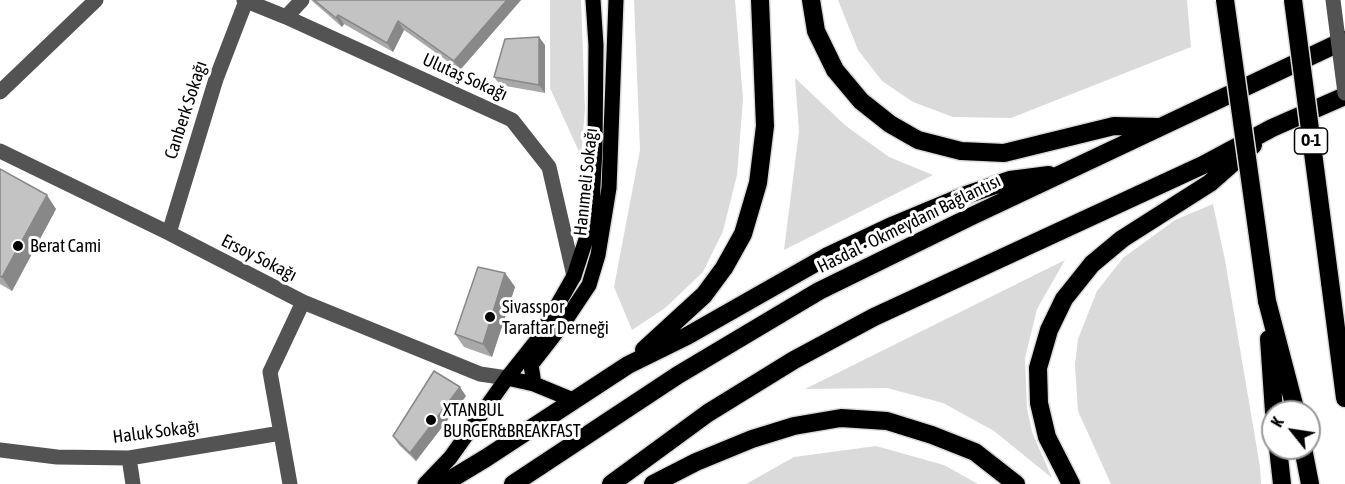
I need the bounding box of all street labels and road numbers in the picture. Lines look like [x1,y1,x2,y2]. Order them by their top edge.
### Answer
street label: Ulutaş Sokağı [419,49,511,105]
street label: Canberk Sokağı [160,58,212,162]
street label: Hanımeli Sokağı [570,127,602,237]
road number: O-1 [1294,128,1328,154]
street label: Hasdal - Okmeydanı Bağlantısı [814,170,1004,278]
street label: Ersoy Sokağı [218,230,300,286]
street label: Haluk Sokağı [112,416,200,448]

